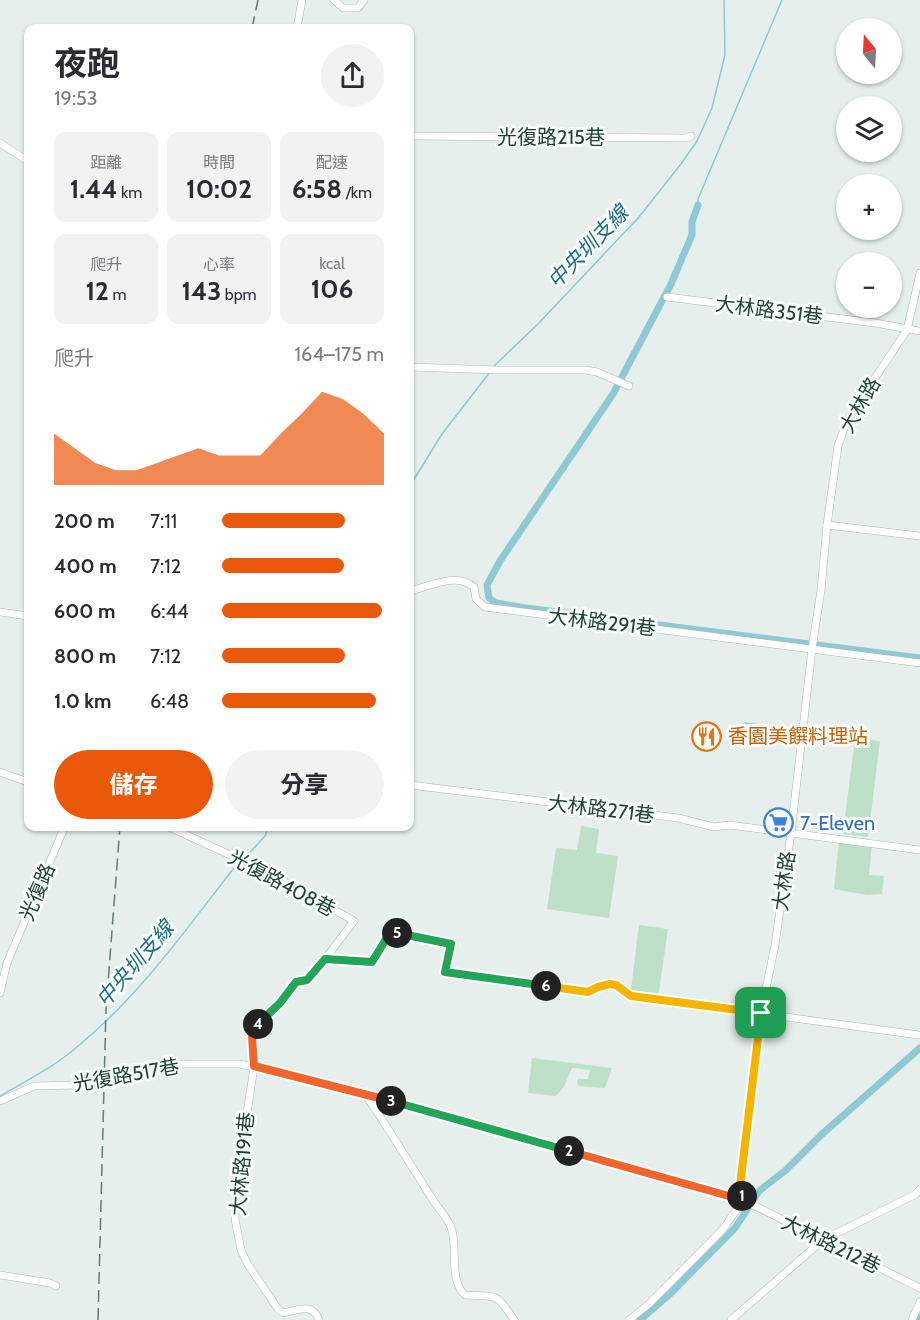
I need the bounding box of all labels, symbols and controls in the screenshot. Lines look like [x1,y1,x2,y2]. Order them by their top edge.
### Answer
north arrow [836,18,902,84]
map controls [836,18,902,318]
text: 夜跑 [54,43,120,83]
button: share [321,44,384,107]
text: 19:53 [54,86,98,110]
button: layers [836,96,902,162]
street label: 光復路215巷 [497,125,605,149]
text: 距離 [90,153,122,172]
text: 時間 [203,153,235,172]
text: 配速 [316,153,348,172]
text: 1.44 [70,173,117,205]
text: 10:02 [186,173,252,205]
text: 6:58 [292,173,342,205]
button: + [836,174,902,240]
text: km [117,183,142,202]
text: /km [342,183,372,202]
water label: 中央圳支線 [542,199,634,293]
button: − [836,252,902,318]
text: kcal [319,254,345,273]
text: 爬升 [90,255,122,274]
text: 心率 [203,255,235,274]
text: 106 [311,273,353,305]
text: 12 [86,275,109,307]
text: 143 [181,275,221,307]
text: m [109,285,127,304]
text: bpm [221,285,257,304]
street label: 大林路351巷 [714,291,824,329]
text: 164–175 m [295,342,384,366]
text: 爬升 [54,346,94,370]
street label: 大林路 [835,373,885,437]
text: 200 m [54,509,115,533]
text: 7:11 [150,509,177,533]
text: 400 m [54,554,117,578]
text: 7:12 [150,554,181,578]
text: 600 m [54,599,115,623]
text: 6:44 [150,599,189,623]
street label: 大林路291巷 [547,603,657,641]
text: 800 m [54,644,116,668]
text: 7:12 [150,644,181,668]
text: 1.0 km [54,689,111,713]
text: 6:48 [150,689,189,713]
restaurant icon: 香園美饌料理站 [691,720,723,752]
place label: 香園美饌料理站 [728,724,868,748]
button: 儲存 [54,750,213,819]
button: 分享 [225,750,384,819]
street label: 大林路271巷 [546,791,656,827]
supermarket icon: 7-Eleven [763,807,795,839]
place label: 7-Eleven [800,811,875,835]
street label: 光復路408巷 [224,845,340,921]
street label: 大林路 [768,850,800,912]
street label: 光復路 [14,860,60,924]
water label: 中央圳支線 [91,914,180,1011]
pin: 5 [382,918,412,948]
text: 5 [393,923,401,942]
pin: 6 [531,971,561,1001]
text: 6 [542,976,551,995]
pin [735,987,786,1038]
icon: arrive [744,996,777,1029]
pin: 4 [243,1009,273,1039]
text: 4 [253,1014,263,1033]
street label: 光復路517巷 [71,1054,181,1096]
pin: 3 [376,1086,406,1116]
text: 3 [387,1091,395,1110]
street label: 大林路191巷 [225,1111,259,1217]
pin: 2 [554,1136,584,1166]
text: 2 [565,1141,573,1160]
pin: 1 [727,1181,757,1211]
text: 1 [739,1186,745,1205]
street label: 大林路212巷 [777,1210,885,1278]

